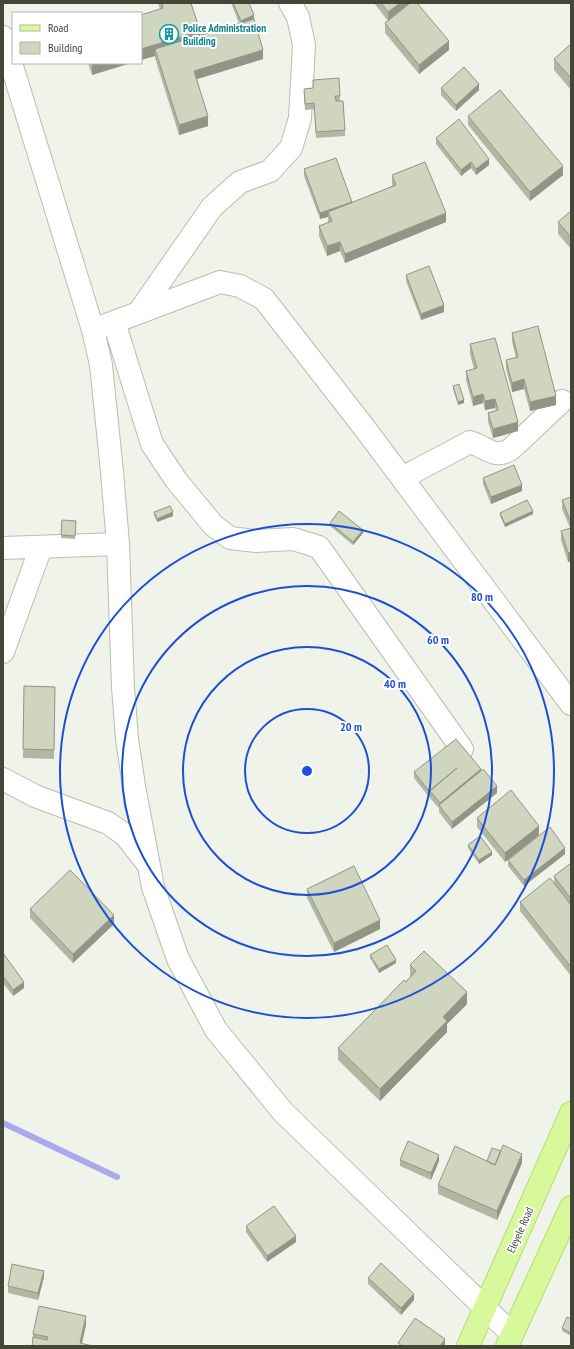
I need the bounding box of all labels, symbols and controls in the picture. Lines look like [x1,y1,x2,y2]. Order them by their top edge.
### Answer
legend [12,12,142,64]
text: Road [48,20,68,35]
place label: Police Administration Building [183,21,266,48]
building icon: Police Administration Building [158,23,180,45]
text: Building [48,40,83,55]
text: 80 m [471,589,493,604]
text: 60 m [427,632,449,647]
text: 40 m [384,676,406,691]
text: 20 m [340,719,362,734]
centre of rings [300,764,314,778]
street label: Eleyele Road [504,1205,536,1255]

